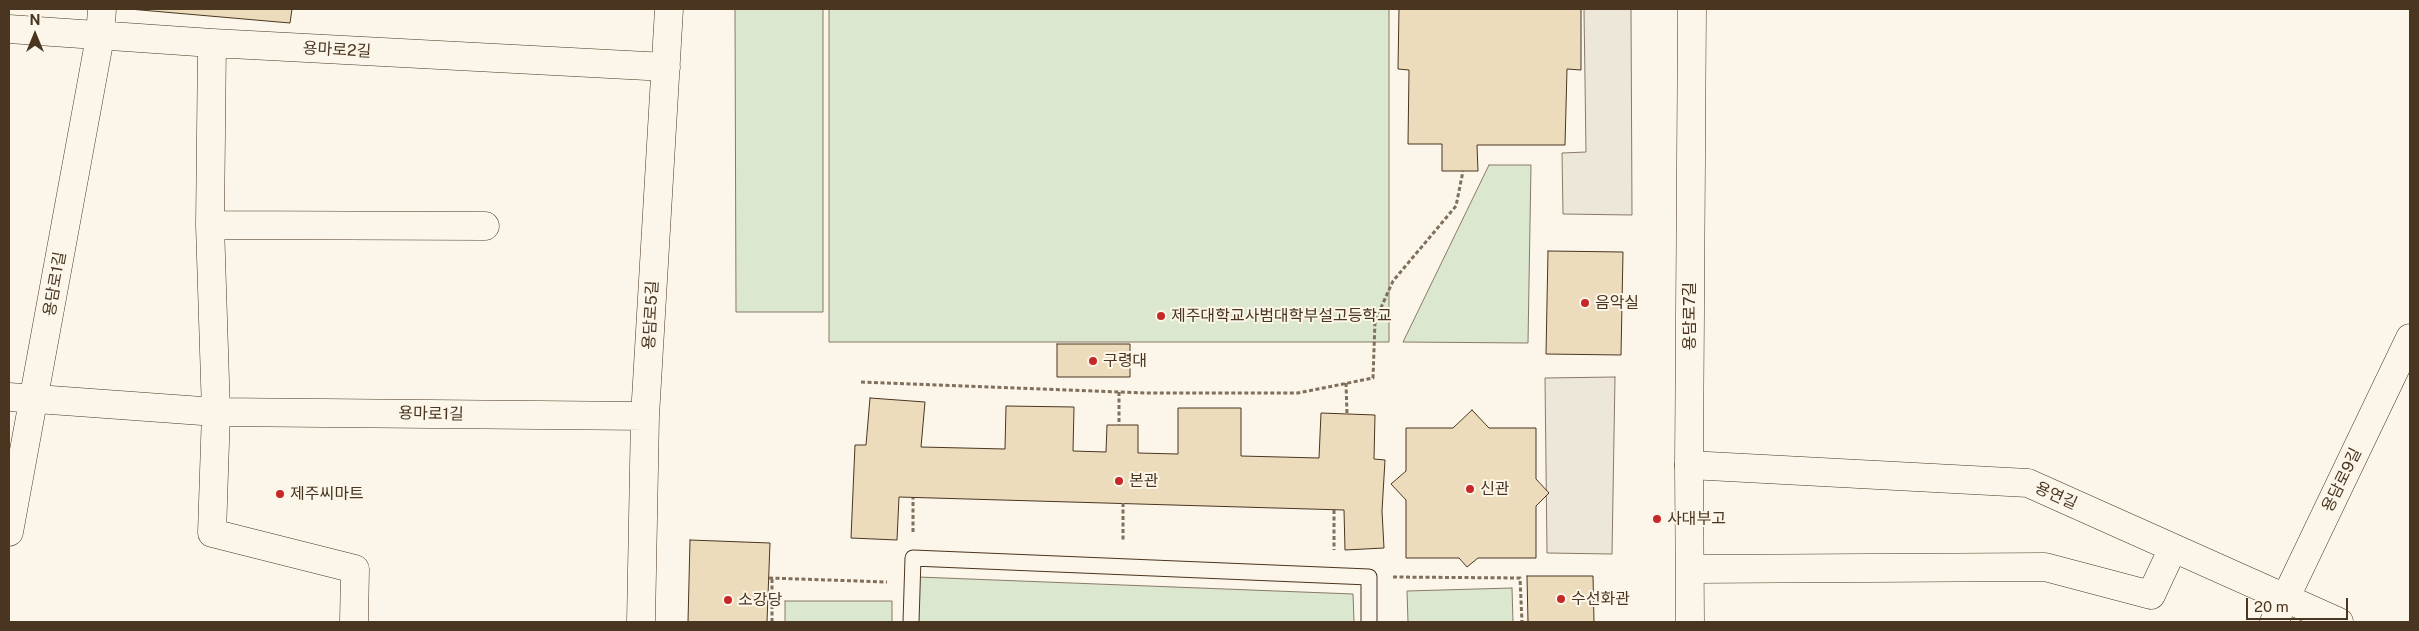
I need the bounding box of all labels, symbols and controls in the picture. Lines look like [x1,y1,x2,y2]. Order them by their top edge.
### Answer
north arrow [10,10,60,60]
text: N [30,12,40,28]
street label: 용마로2길 [302,39,372,61]
street label: 용담로1길 [40,250,70,318]
street label: 용담로5길 [640,280,662,350]
street label: 용담로7길 [1680,282,1700,350]
place label: 음악실 [1595,293,1639,313]
marker: 음악실 [1579,297,1591,309]
place label: 제주대학교사범대학부설고등학교 [1171,306,1392,326]
marker: 제주대학교사범대학부설고등학교 [1155,310,1167,322]
place label: 구령대 [1103,351,1147,371]
marker: 구령대 [1087,355,1099,367]
street label: 용마로1길 [398,404,464,424]
street label: 용담로9길 [2318,445,2366,515]
place label: 본관 [1129,471,1158,491]
marker: 본관 [1113,475,1125,487]
street label: 용연길 [2032,478,2080,514]
place label: 신관 [1480,479,1509,499]
marker: 신관 [1464,483,1476,495]
place label: 제주씨마트 [290,484,364,504]
marker: 제주씨마트 [274,488,286,500]
place label: 사대부고 [1667,509,1726,529]
marker: 사대부고 [1651,513,1663,525]
scale bar [2249,588,2352,620]
place label: 수선화관 [1571,589,1630,609]
place label: 소강당 [738,590,782,610]
marker: 수선화관 [1555,593,1567,605]
marker: 소강당 [722,594,734,606]
text: 20 m [2254,598,2289,615]

